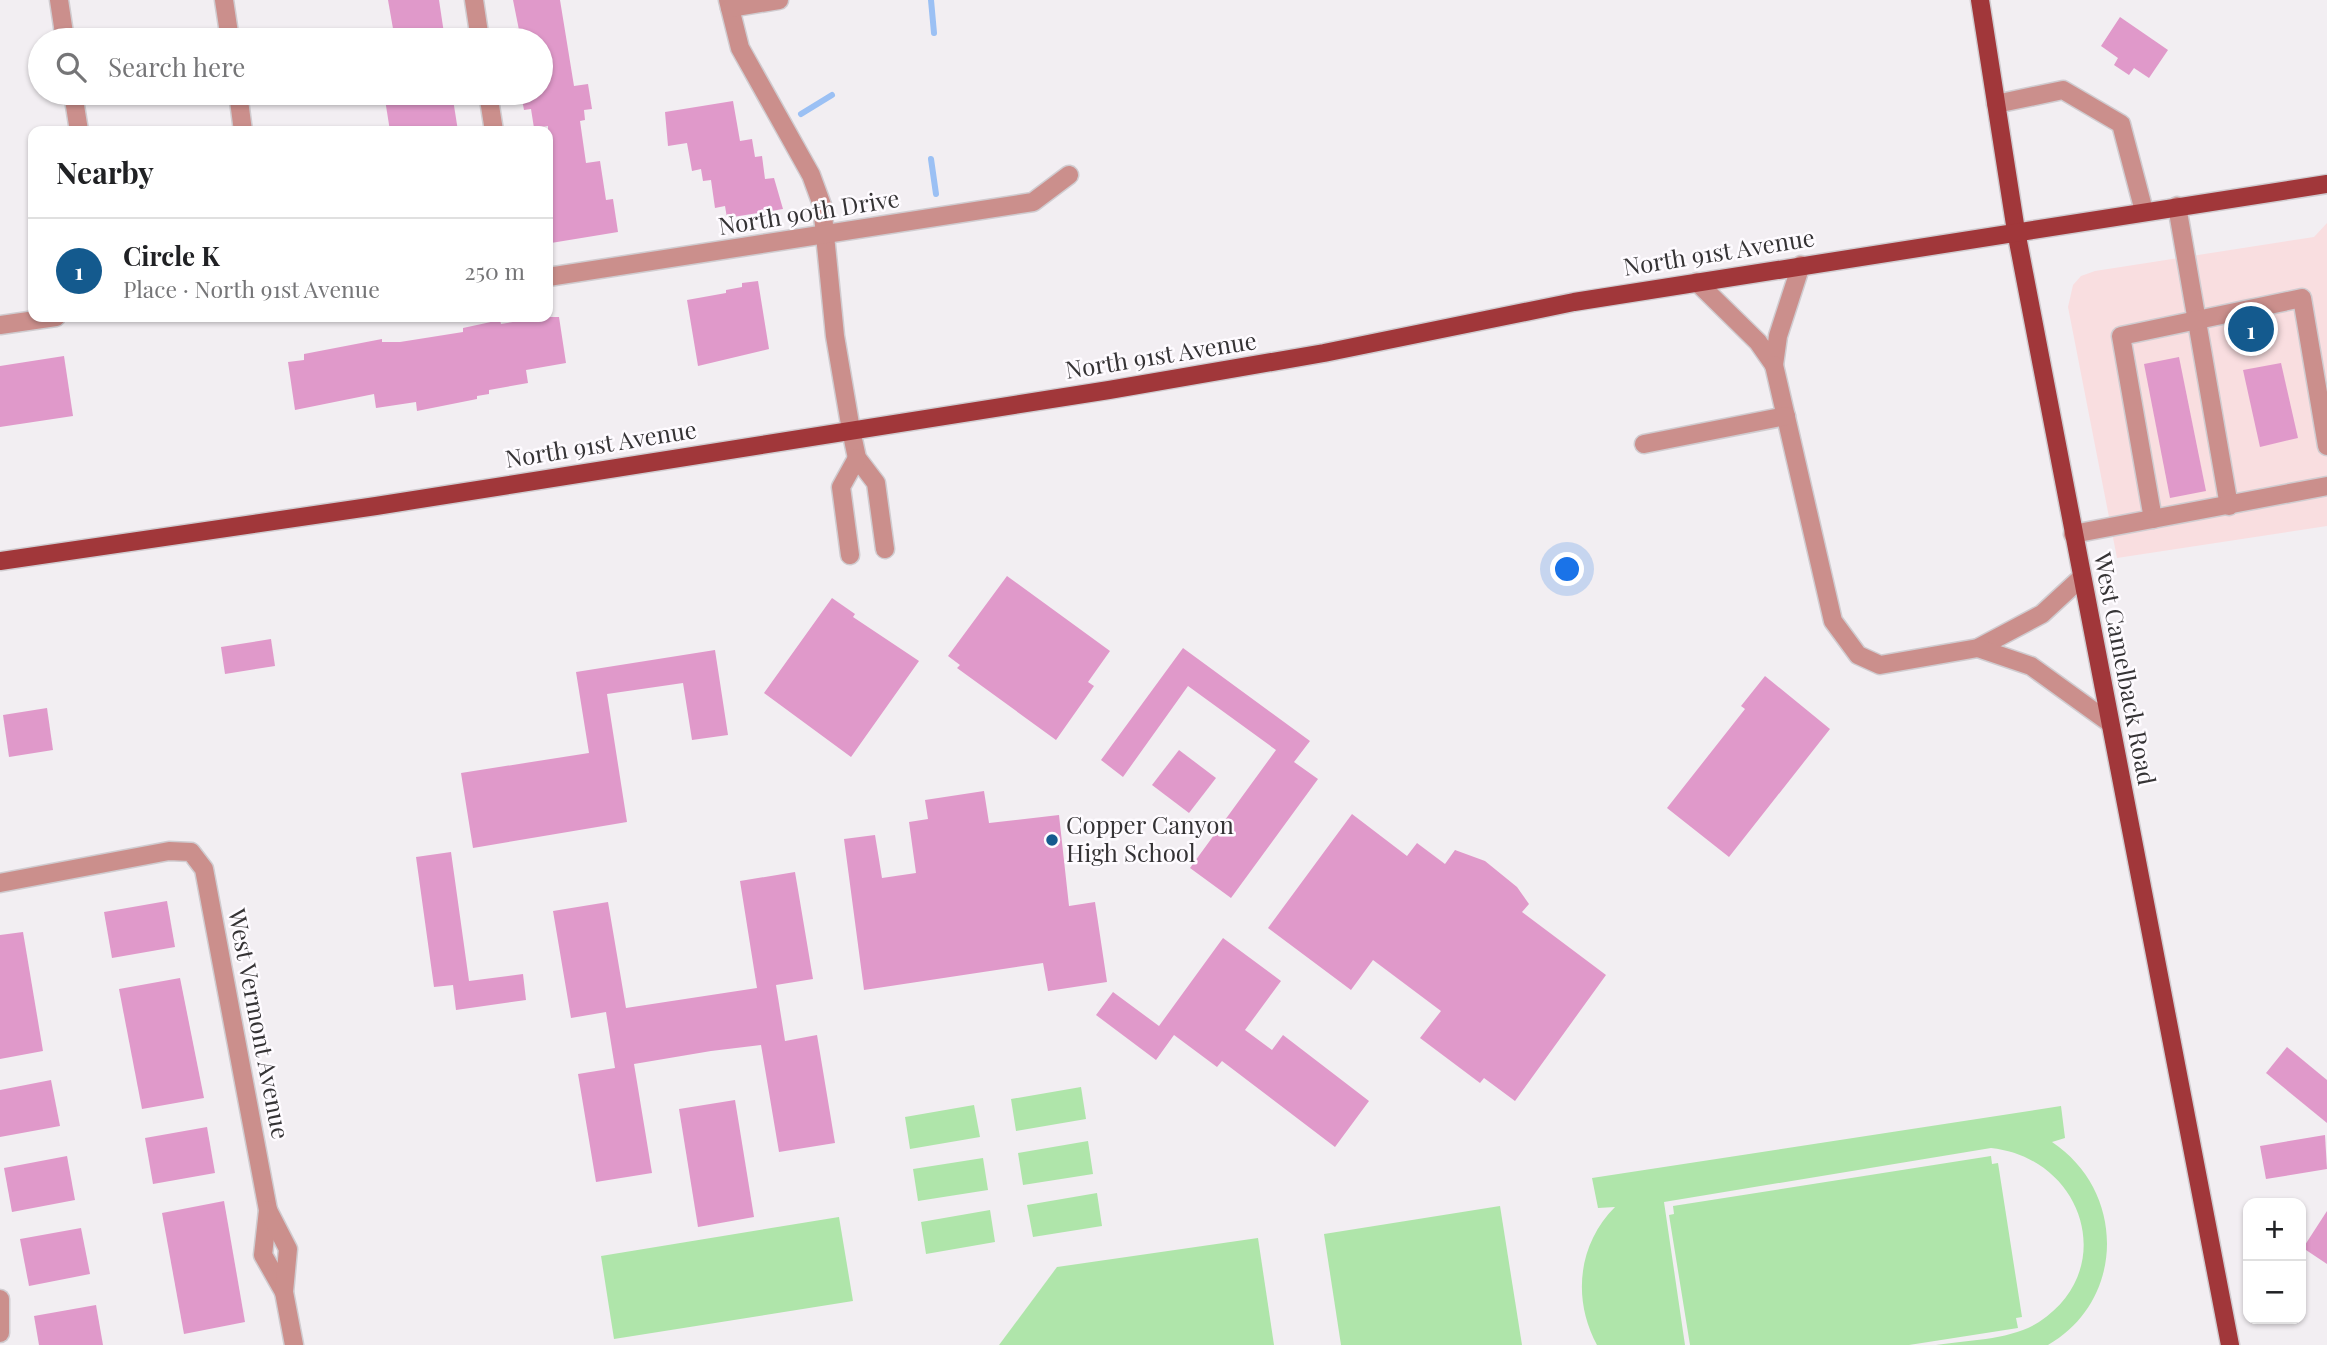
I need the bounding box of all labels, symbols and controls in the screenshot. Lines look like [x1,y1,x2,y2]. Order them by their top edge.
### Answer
search box [28,28,553,105]
icon: search [52,48,90,86]
text: Search here [108,49,245,84]
text: Nearby [56,152,154,192]
street label: North 90th Drive [716,181,901,241]
street label: North 91st Avenue [1621,220,1817,282]
text: Circle K [123,238,220,273]
text: 1 [75,255,83,286]
text: 250 m [464,255,525,286]
text: Place · North 91st Avenue [123,273,380,304]
pin: 1 [2228,303,2274,355]
street label: North 91st Avenue [1063,323,1259,385]
street label: North 91st Avenue [503,412,699,474]
street label: West Camelback Road [2088,549,2164,788]
your location [1550,552,1584,586]
place label: Copper Canyon High School [1066,808,1234,868]
marker: Copper Canyon High School [1044,832,1060,848]
street label: West Vermont Avenue [222,905,298,1141]
map controls [2243,1198,2306,1324]
button: + [2243,1198,2306,1261]
button: − [2243,1261,2306,1324]

